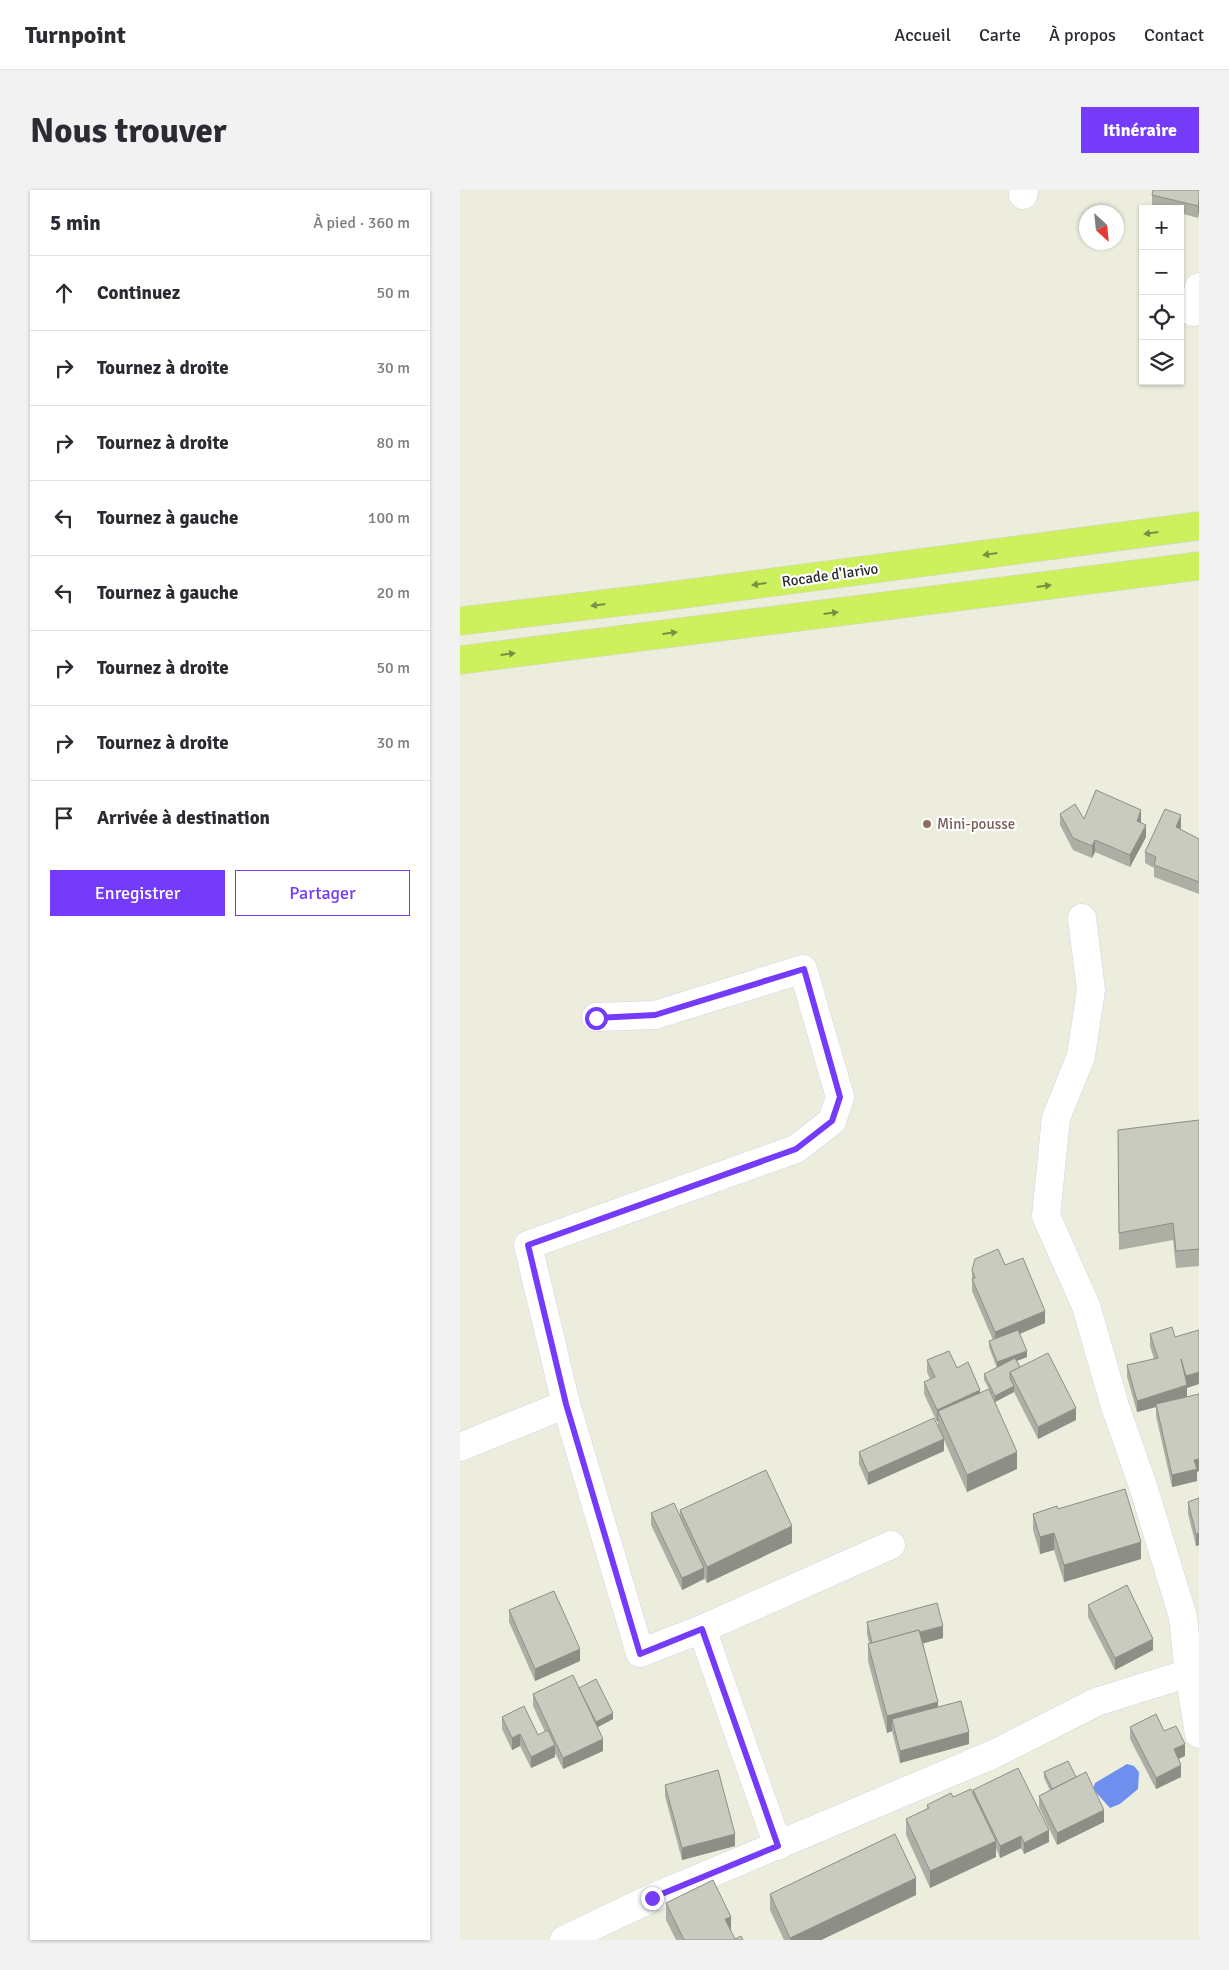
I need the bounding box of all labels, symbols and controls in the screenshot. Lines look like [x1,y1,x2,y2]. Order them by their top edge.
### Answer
text: Turnpoint [25,20,126,50]
text: Accueil [894,24,951,46]
text: Carte [979,24,1021,46]
text: À propos [1049,24,1116,46]
text: Contact [1144,24,1204,46]
button: Itinéraire [1081,107,1199,153]
text: Nous trouver [30,109,227,152]
north arrow [1079,205,1124,250]
map controls [1139,205,1184,385]
button: + [1139,205,1184,250]
text: 5 min [50,210,101,236]
text: À pied · 360 m [313,213,410,233]
button: − [1139,250,1184,295]
icon: ahead [50,279,78,307]
text: Continuez [97,281,180,305]
text: 50 m [376,283,410,303]
button: locate [1139,295,1184,340]
button: layers [1139,340,1184,385]
icon: right [50,354,78,382]
text: Tournez à droite [97,356,229,380]
text: 30 m [376,358,410,378]
icon: right [50,429,78,457]
text: Tournez à droite [97,431,229,455]
text: 80 m [376,433,410,453]
icon: left [50,504,78,532]
text: Tournez à gauche [97,506,238,530]
text: 100 m [368,508,410,528]
one-way arrow [1142,529,1158,537]
one-way arrow [981,550,997,558]
street label: Rocade d'Iarivo [781,559,880,591]
icon: left [50,579,78,607]
one-way arrow [751,580,767,588]
text: Tournez à gauche [97,581,238,605]
one-way arrow [1036,582,1052,590]
text: 20 m [376,583,410,603]
one-way arrow [590,601,606,609]
one-way arrow [823,609,839,617]
one-way arrow [662,629,678,637]
one-way arrow [501,650,517,658]
icon: right [50,654,78,682]
text: Tournez à droite [97,656,229,680]
text: 50 m [376,658,410,678]
icon: right [50,729,78,757]
text: Tournez à droite [97,731,229,755]
text: 30 m [376,733,410,753]
icon: arrive [50,804,78,832]
text: Arrivée à destination [97,806,270,830]
place label: Mini-pousse [937,815,1015,833]
marker: Mini-pousse [921,818,933,830]
button: Enregistrer [50,870,225,916]
button: Partager [235,870,410,916]
route start [585,1007,608,1030]
route end [641,1887,664,1910]

